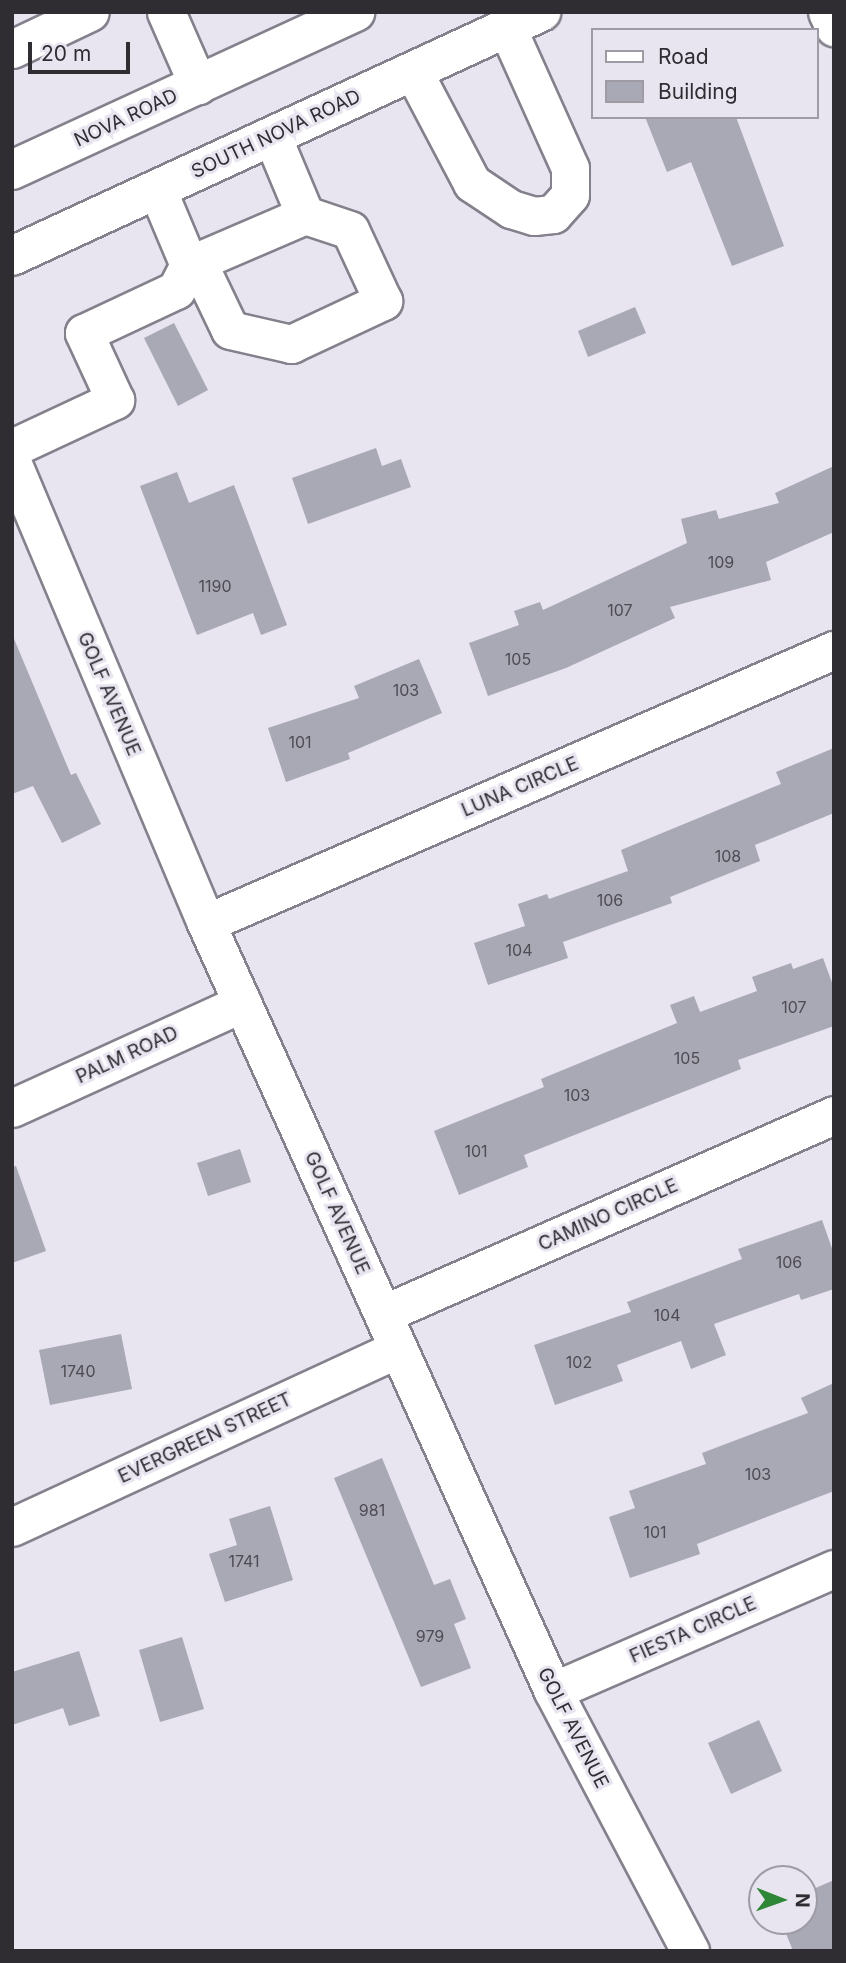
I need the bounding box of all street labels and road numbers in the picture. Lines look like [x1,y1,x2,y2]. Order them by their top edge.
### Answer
street label: NOVA ROAD [71,84,181,152]
street label: SOUTH NOVA ROAD [188,85,364,183]
street label: GOLF AVENUE [73,629,145,759]
street label: LUNA CIRCLE [458,752,582,822]
street label: PALM ROAD [72,1021,182,1089]
street label: GOLF AVENUE [300,1148,374,1278]
street label: CAMINO CIRCLE [535,1174,681,1256]
street label: EVERGREEN STREET [115,1388,295,1488]
street label: FIESTA CIRCLE [626,1592,760,1668]
street label: GOLF AVENUE [533,1664,613,1792]

